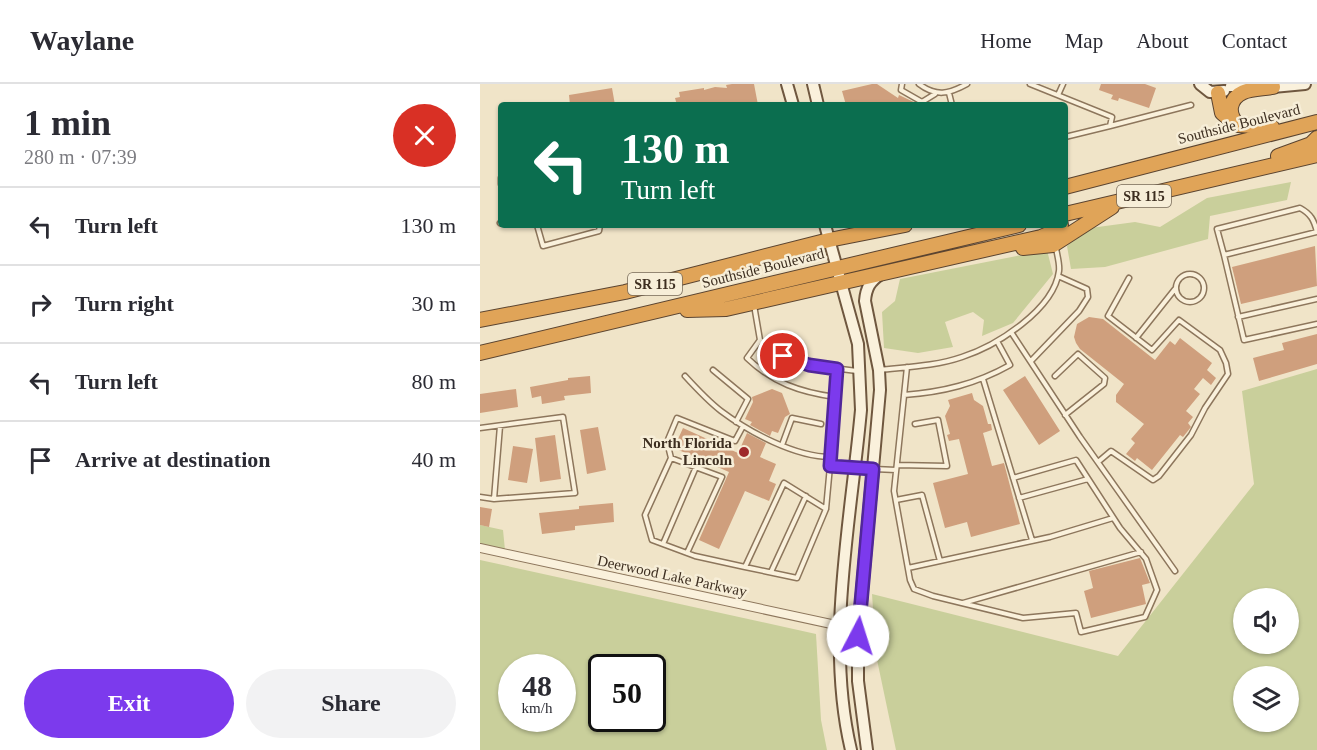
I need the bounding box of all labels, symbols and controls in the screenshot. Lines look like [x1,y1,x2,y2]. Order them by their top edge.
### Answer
text: Waylane [30,25,134,56]
text: Home [980,29,1032,53]
text: Map [1065,29,1103,53]
text: About [1136,29,1189,53]
text: Contact [1222,29,1287,53]
street label: Southside Boulevard [1176,101,1302,147]
text: 1 min [24,103,111,143]
button: close [393,104,456,167]
icon: left [522,126,600,204]
text: 130 m [621,126,730,172]
text: 280 m · 07:39 [24,146,137,168]
text: Turn left [621,175,715,205]
road number: SR 115 [1117,185,1171,207]
icon: left [24,210,57,243]
text: Turn left [75,213,158,238]
text: 130 m [400,213,456,238]
street label: Southside Boulevard [700,245,826,291]
road number: SR 115 [628,273,682,295]
icon: right [24,288,57,321]
text: Turn right [75,291,174,316]
text: 30 m [411,291,456,316]
pin [757,330,808,381]
icon: arrive [766,339,799,372]
icon: left [24,366,57,399]
text: Turn left [75,369,158,394]
text: 80 m [411,369,456,394]
place label: North Florida Lincoln [642,435,733,468]
icon: arrive [24,444,57,477]
marker: North Florida Lincoln [737,445,751,459]
text: Arrive at destination [75,447,271,472]
text: 40 m [411,447,456,472]
street label: Deerwood Lake Parkway [596,552,749,600]
map controls [1233,588,1299,732]
button: sound [1233,588,1299,654]
position arrow [826,604,890,668]
speed limit sign: 50 [588,654,666,732]
button: layers [1233,666,1299,732]
button: Exit [24,669,234,738]
button: Share [246,669,456,738]
text: 48 [522,669,552,702]
text: km/h [522,700,552,716]

